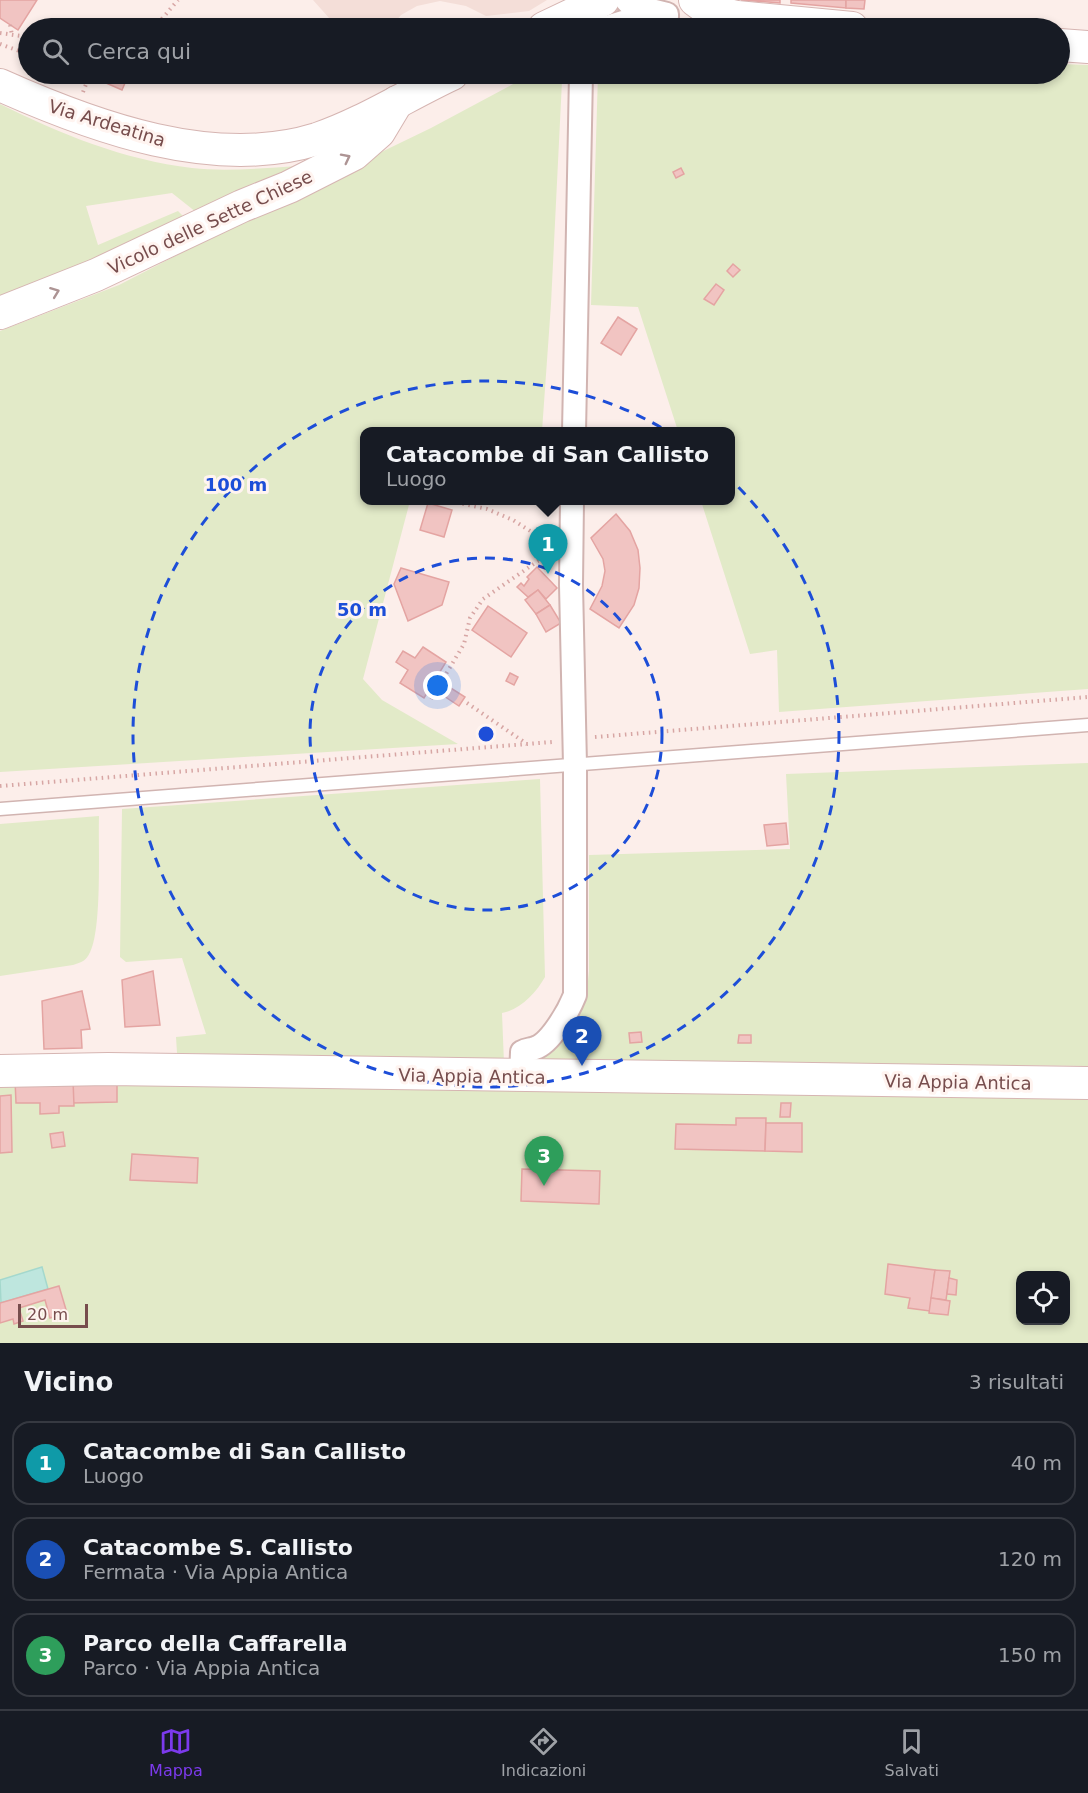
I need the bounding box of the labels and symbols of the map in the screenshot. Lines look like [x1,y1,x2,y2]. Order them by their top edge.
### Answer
street label: Via Ardeatina [46,95,168,151]
one-way arrow [340,154,350,165]
street label: Vicolo delle Sette Chiese [105,165,315,279]
one-way arrow [48,287,59,299]
text: 100 m [205,474,267,495]
pin: 1 [528,524,568,574]
text: 50 m [337,599,387,620]
your location [423,671,452,700]
centre of rings [476,724,496,744]
pin: 2 [562,1016,602,1066]
street label: Via Appia Antica [398,1064,546,1088]
street label: Via Appia Antica [884,1070,1032,1094]
pin: 3 [524,1136,564,1186]
scale bar [18,1301,88,1328]

